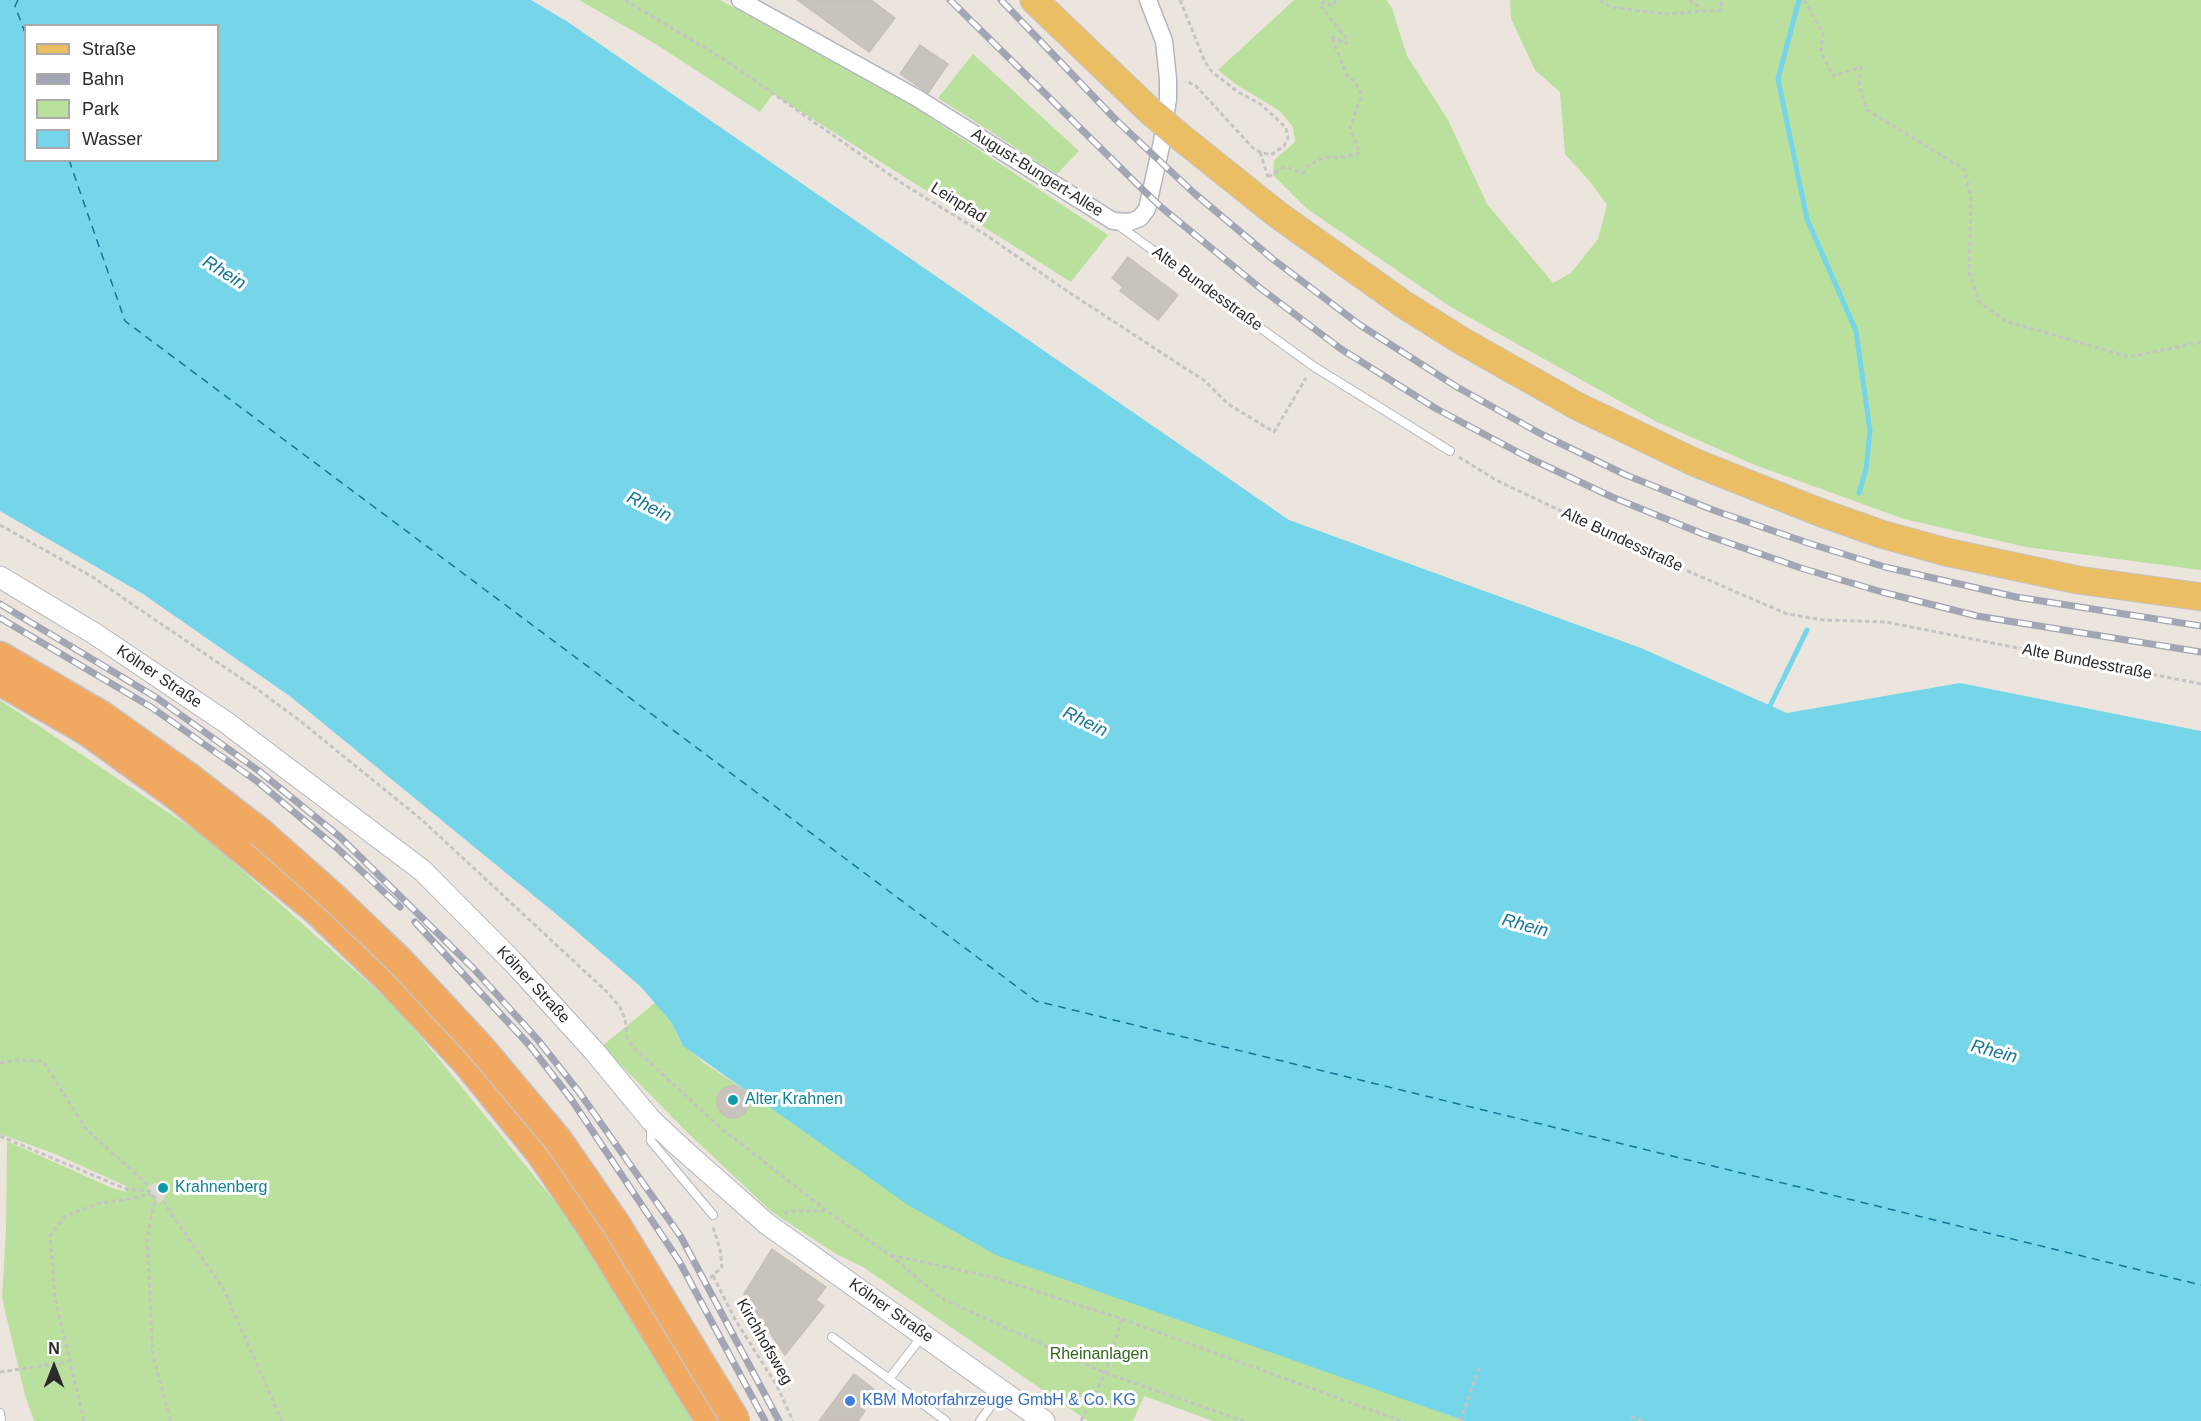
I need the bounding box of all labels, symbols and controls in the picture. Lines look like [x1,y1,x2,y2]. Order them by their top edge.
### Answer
legend [24,24,219,162]
text: Straße [82,39,136,59]
text: Bahn [82,69,124,89]
text: Park [82,99,119,119]
street label: August-Bungert-Allee [967,125,1107,221]
text: Wasser [82,129,142,149]
street label: Leinpfad [927,179,989,227]
street label: Alte Bundesstraße [1148,243,1266,335]
water label: Rhein [198,251,250,295]
water label: Rhein [623,487,675,527]
street label: Alte Bundesstraße [1558,503,1686,577]
street label: Alte Bundesstraße [2021,640,2153,684]
street label: Kölner Straße [113,641,205,713]
water label: Rhein [1059,702,1111,742]
water label: Rhein [1499,909,1551,943]
street label: Kölner Straße [492,942,574,1028]
water label: Rhein [1968,1035,2020,1069]
place label: Alter Krahnen [745,1090,843,1110]
marker: Alter Krahnen [726,1093,740,1107]
place label: Krahnenberg [175,1178,268,1198]
marker: Krahnenberg [156,1181,170,1195]
street label: Kölner Straße [845,1275,937,1347]
street label: Kirchhofsweg [732,1296,796,1388]
north arrow [24,1337,84,1397]
text: N [48,1340,60,1357]
park label: Rheinanlagen [1050,1345,1148,1365]
place label: KBM Motorfahrzeuge GmbH & Co. KG [862,1391,1136,1411]
marker: KBM Motorfahrzeuge GmbH & Co. KG [843,1394,857,1408]

